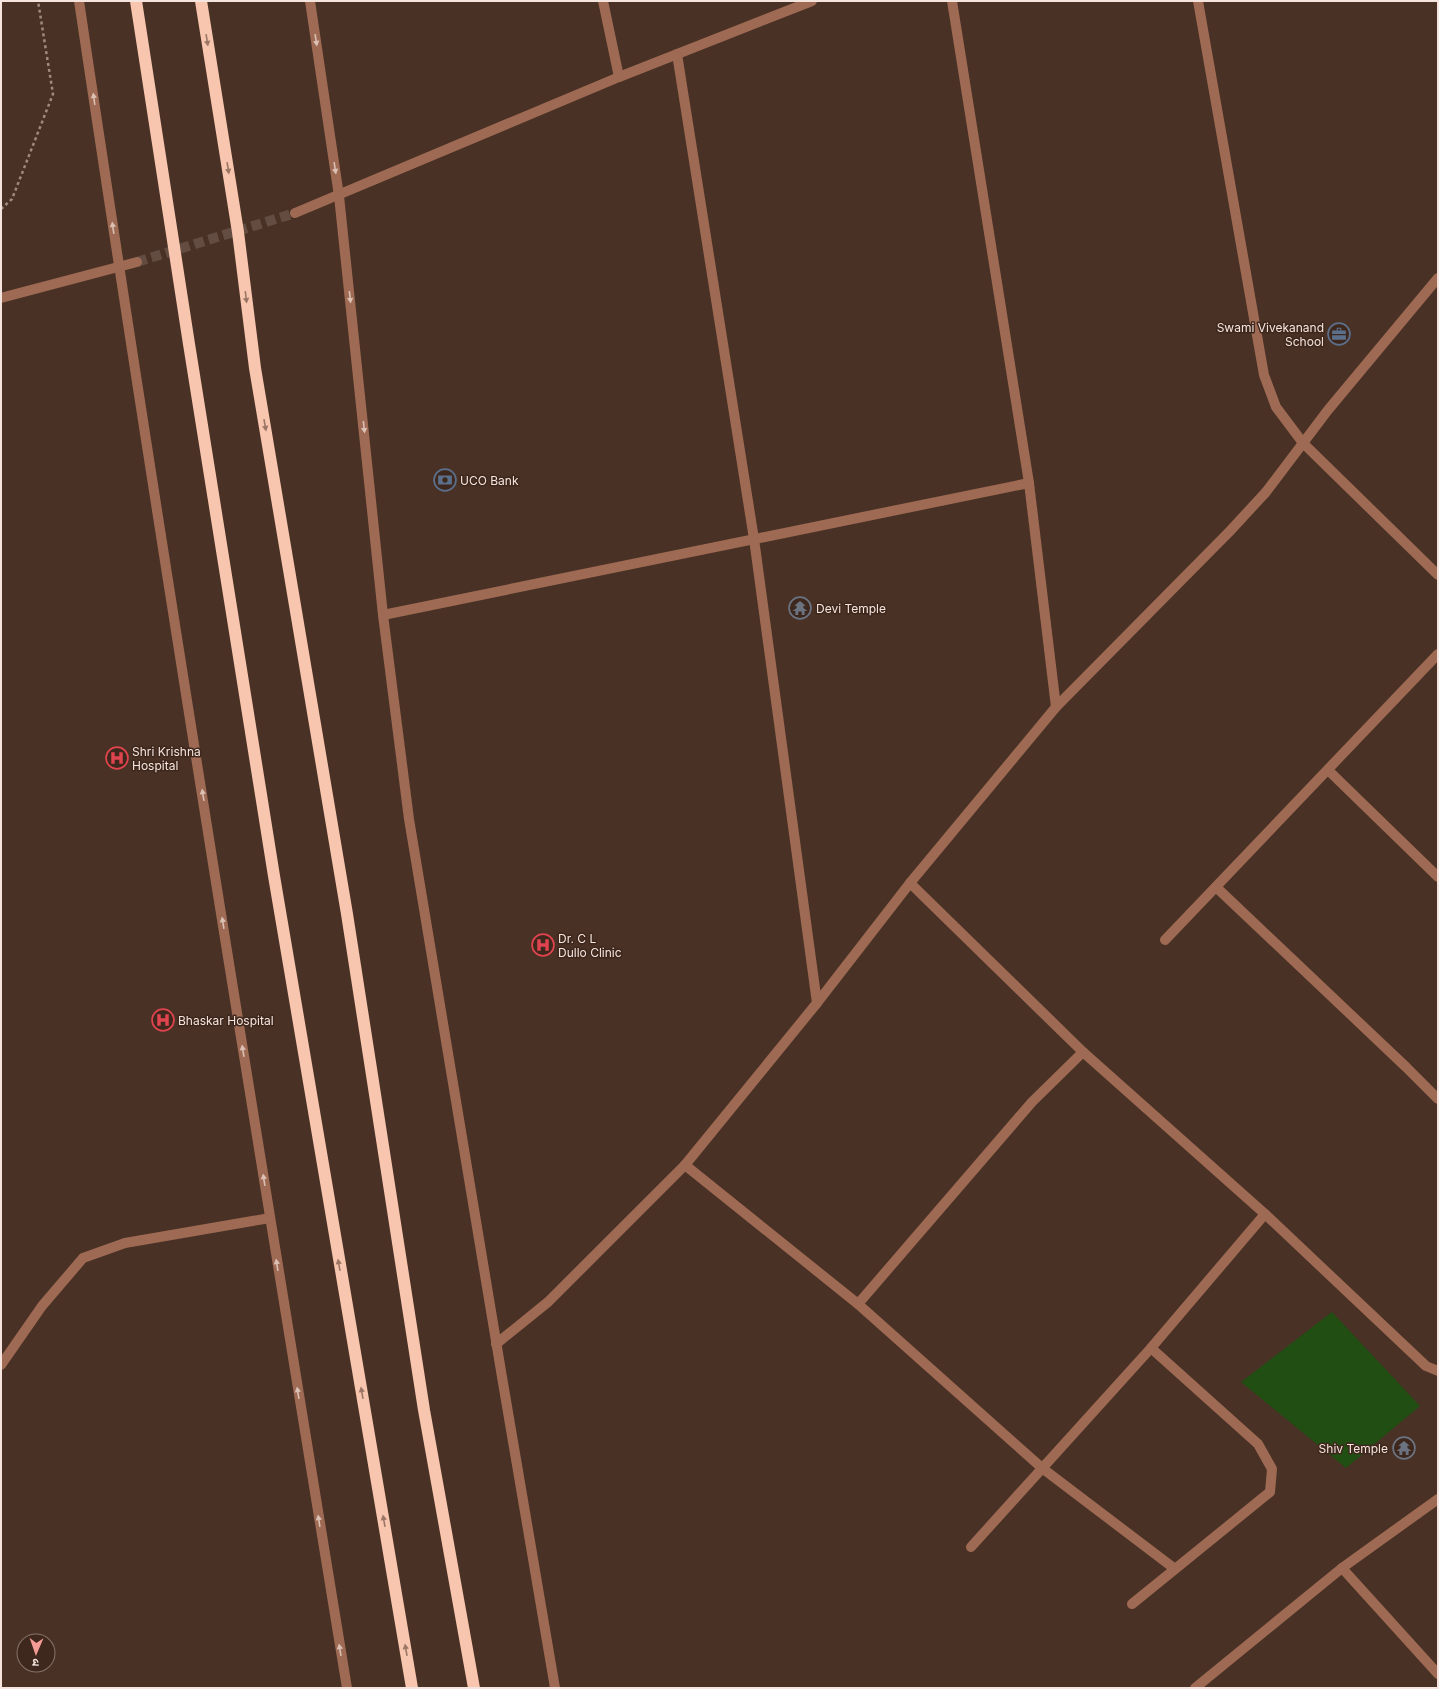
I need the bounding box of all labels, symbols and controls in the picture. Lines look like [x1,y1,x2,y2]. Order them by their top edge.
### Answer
one-way arrow [204,33,210,46]
one-way arrow [313,33,319,46]
one-way arrow [91,93,97,105]
one-way arrow [225,162,231,174]
one-way arrow [332,162,338,174]
one-way arrow [110,222,116,234]
one-way arrow [243,290,249,303]
one-way arrow [347,291,353,303]
place label: Swami Vivekanand School [1217,320,1324,349]
office icon: Swami Vivekanand School [1326,321,1352,347]
one-way arrow [262,419,268,431]
one-way arrow [360,420,367,433]
bank icon: UCO Bank [432,467,458,493]
place label: UCO Bank [460,473,519,488]
temple icon: Devi Temple [787,595,813,621]
place label: Devi Temple [816,601,886,616]
place label: Shri Krishna Hospital [132,744,201,773]
hospital icon: Shri Krishna Hospital [104,745,130,771]
one-way arrow [199,789,205,801]
one-way arrow [220,917,226,929]
place label: Dr. C L Dullo Clinic [558,931,622,960]
hospital icon: Dr. C L Dullo Clinic [530,932,556,958]
hospital icon: Bhaskar Hospital [150,1007,176,1033]
place label: Bhaskar Hospital [178,1013,274,1028]
one-way arrow [240,1045,246,1058]
one-way arrow [261,1174,267,1186]
one-way arrow [274,1259,280,1271]
one-way arrow [336,1259,342,1271]
one-way arrow [295,1387,301,1399]
one-way arrow [358,1387,364,1399]
temple icon: Shiv Temple [1391,1435,1417,1461]
place label: Shiv Temple [1319,1441,1388,1456]
one-way arrow [316,1515,322,1527]
one-way arrow [381,1515,387,1527]
north arrow [16,1633,56,1673]
one-way arrow [337,1643,343,1656]
one-way arrow [402,1643,408,1656]
text: उ [32,1656,39,1670]

